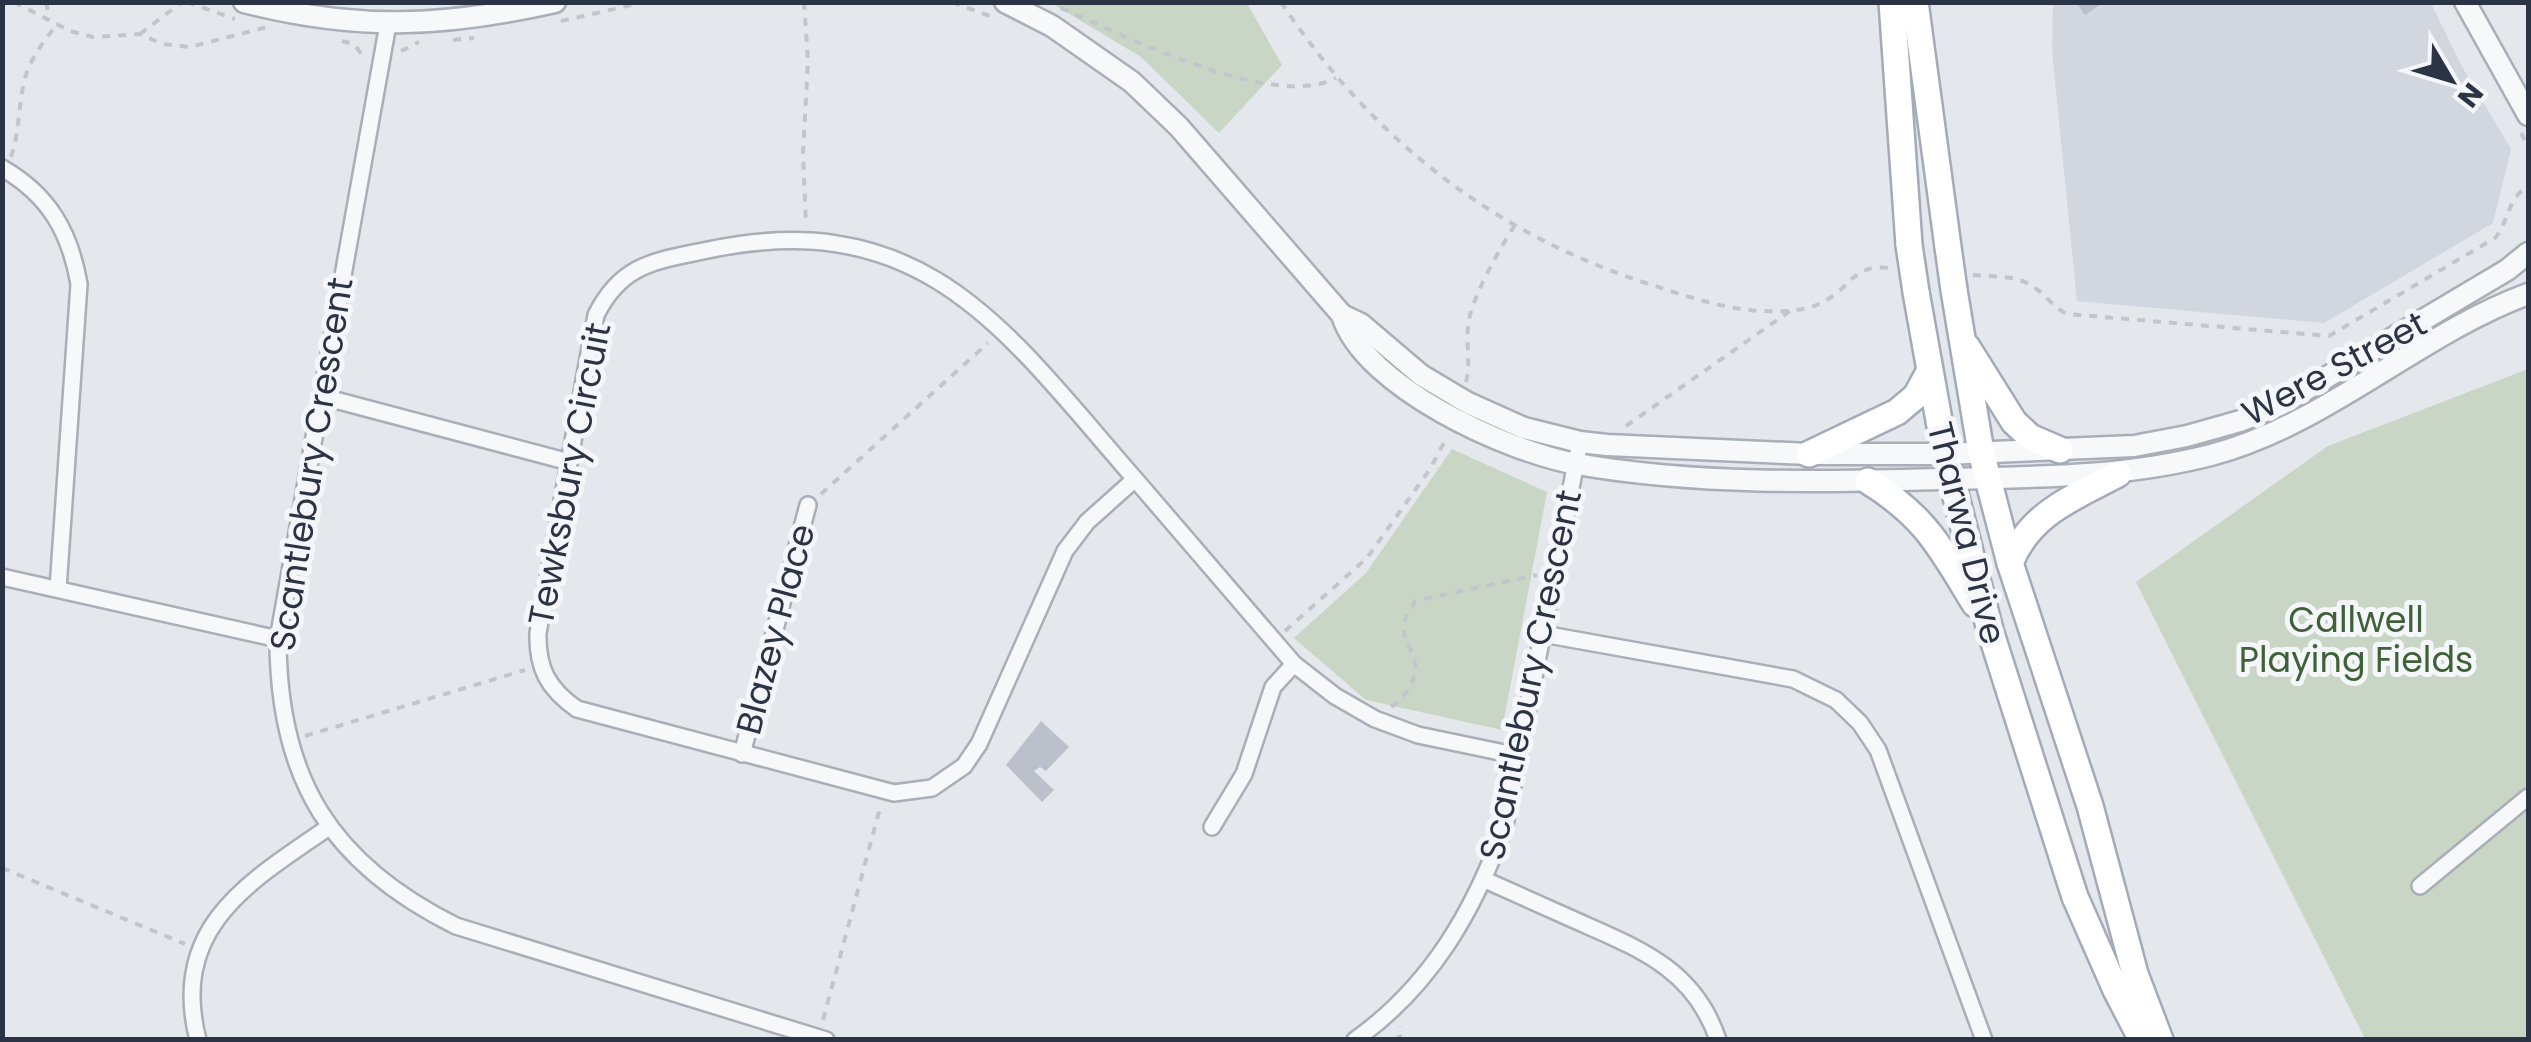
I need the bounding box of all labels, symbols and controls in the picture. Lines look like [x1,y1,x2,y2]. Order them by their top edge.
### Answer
north arrow [2401,30,2501,130]
text: N [2448,75,2492,115]
street label: Scantlebury Crescent [257,274,365,654]
street label: Were Street [2233,299,2435,437]
street label: Tewksbury Circuit [516,318,622,630]
street label: Tharwa Drive [1916,417,2018,649]
street label: Scantlebury Crescent [1467,485,1593,865]
street label: Blazey Place [723,518,827,740]
park label: Callwell Playing Fields [2239,595,2473,684]

